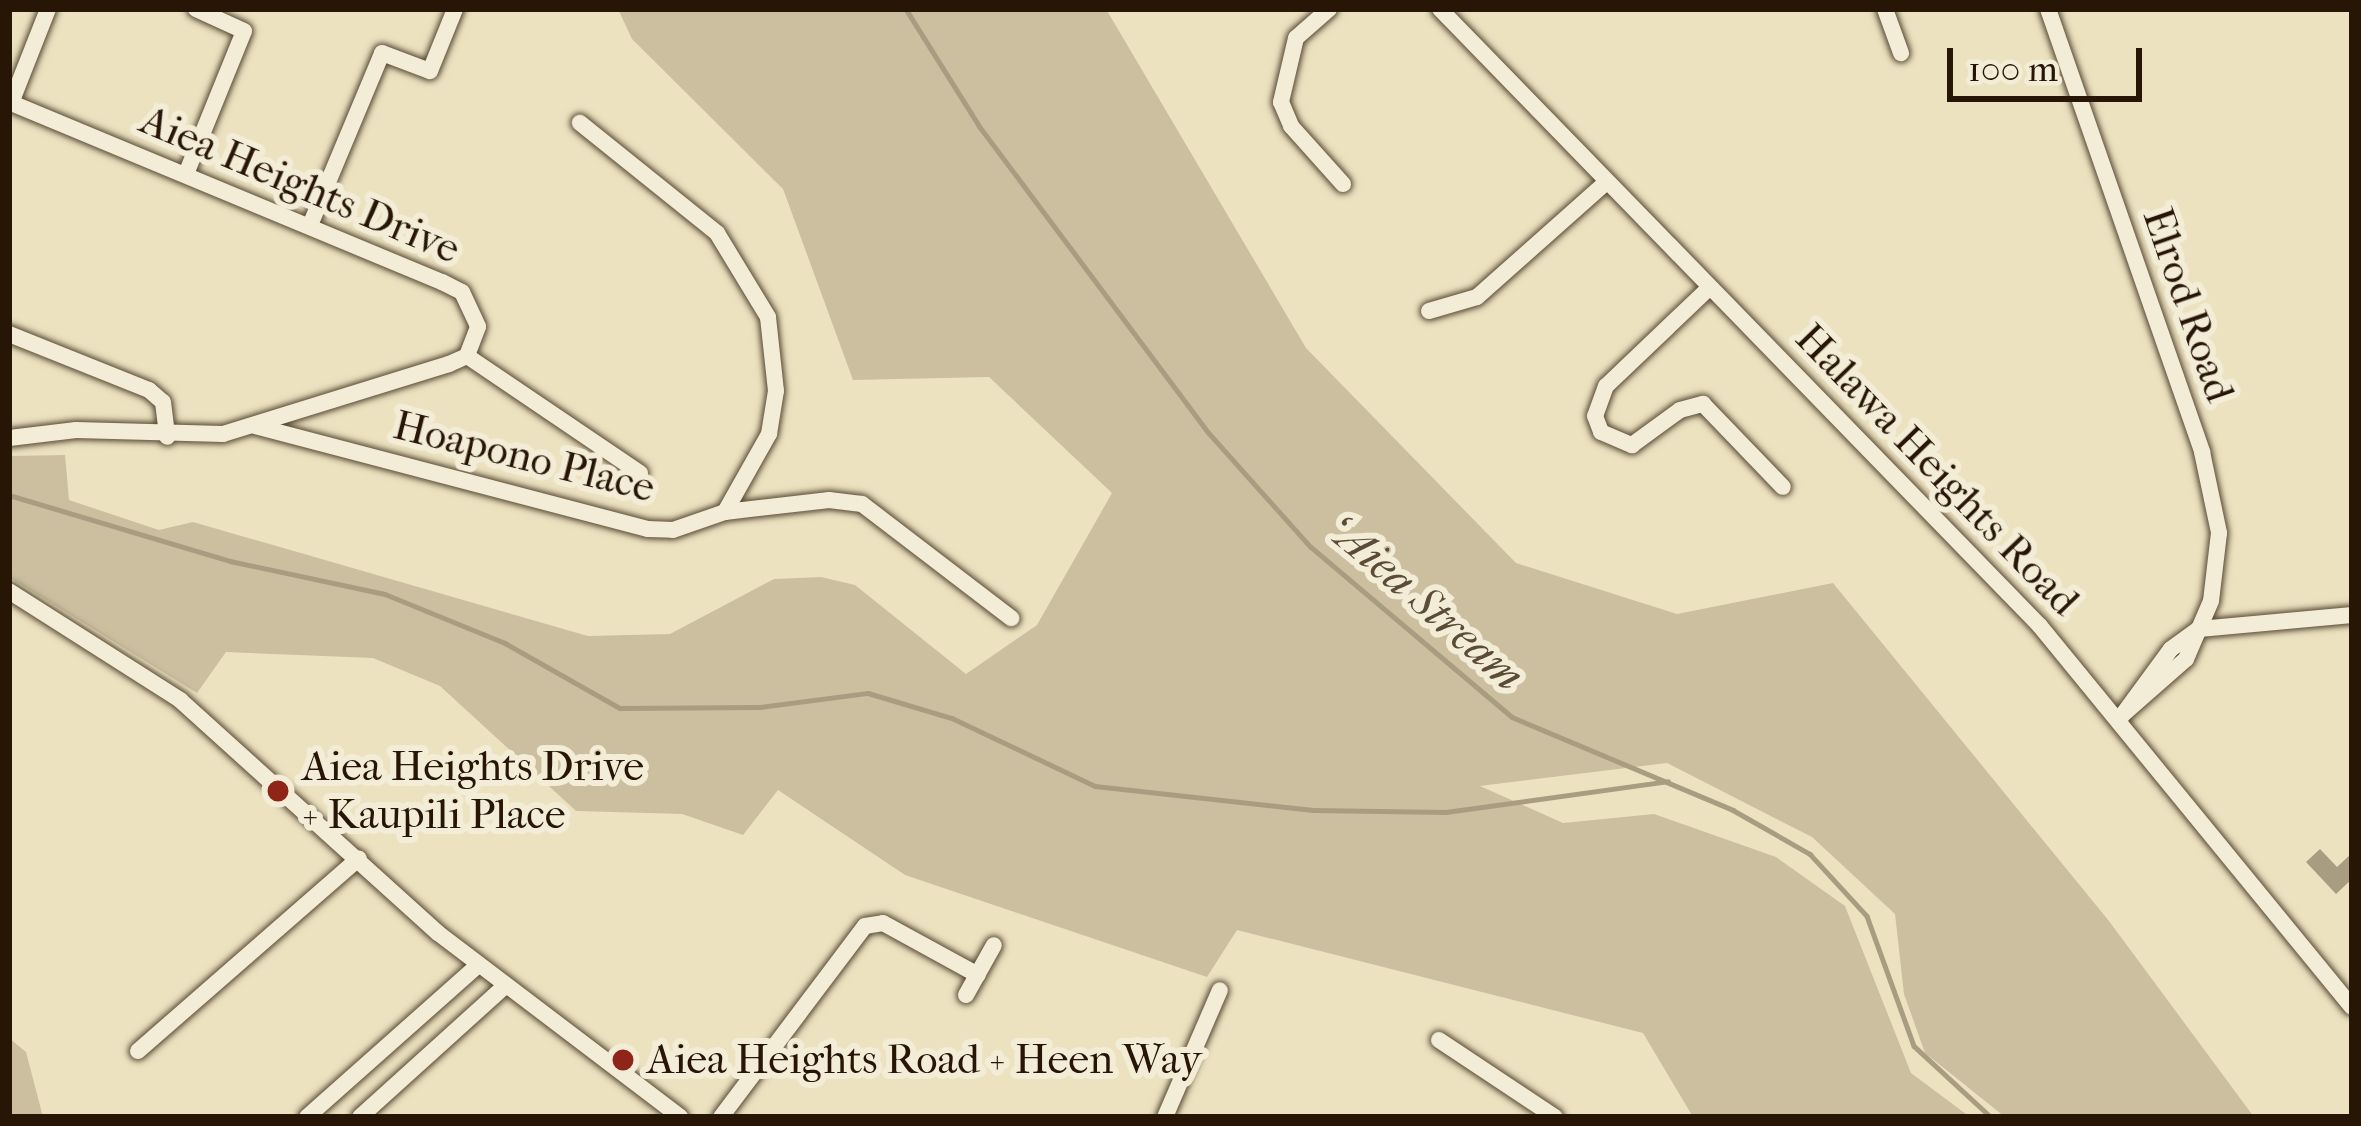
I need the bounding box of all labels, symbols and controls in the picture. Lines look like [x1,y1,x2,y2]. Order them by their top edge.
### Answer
scale bar [1953,24,2148,98]
text: 100 m [1968,48,2058,90]
street label: Aiea Heights Drive [133,95,467,275]
street label: Elrod Road [2131,202,2245,408]
street label: Halawa Heights Road [1785,314,2089,626]
street label: Hoapono Place [388,400,660,514]
water label: ʻAiea Stream [1315,501,1535,703]
place label: Aiea Heights Drive + Kaupili Place [302,742,644,840]
marker: Aiea Heights Drive + Kaupili Place [265,778,291,804]
place label: Aiea Heights Road + Heen Way [647,1035,1202,1085]
marker: Aiea Heights Road + Heen Way [610,1047,636,1073]

